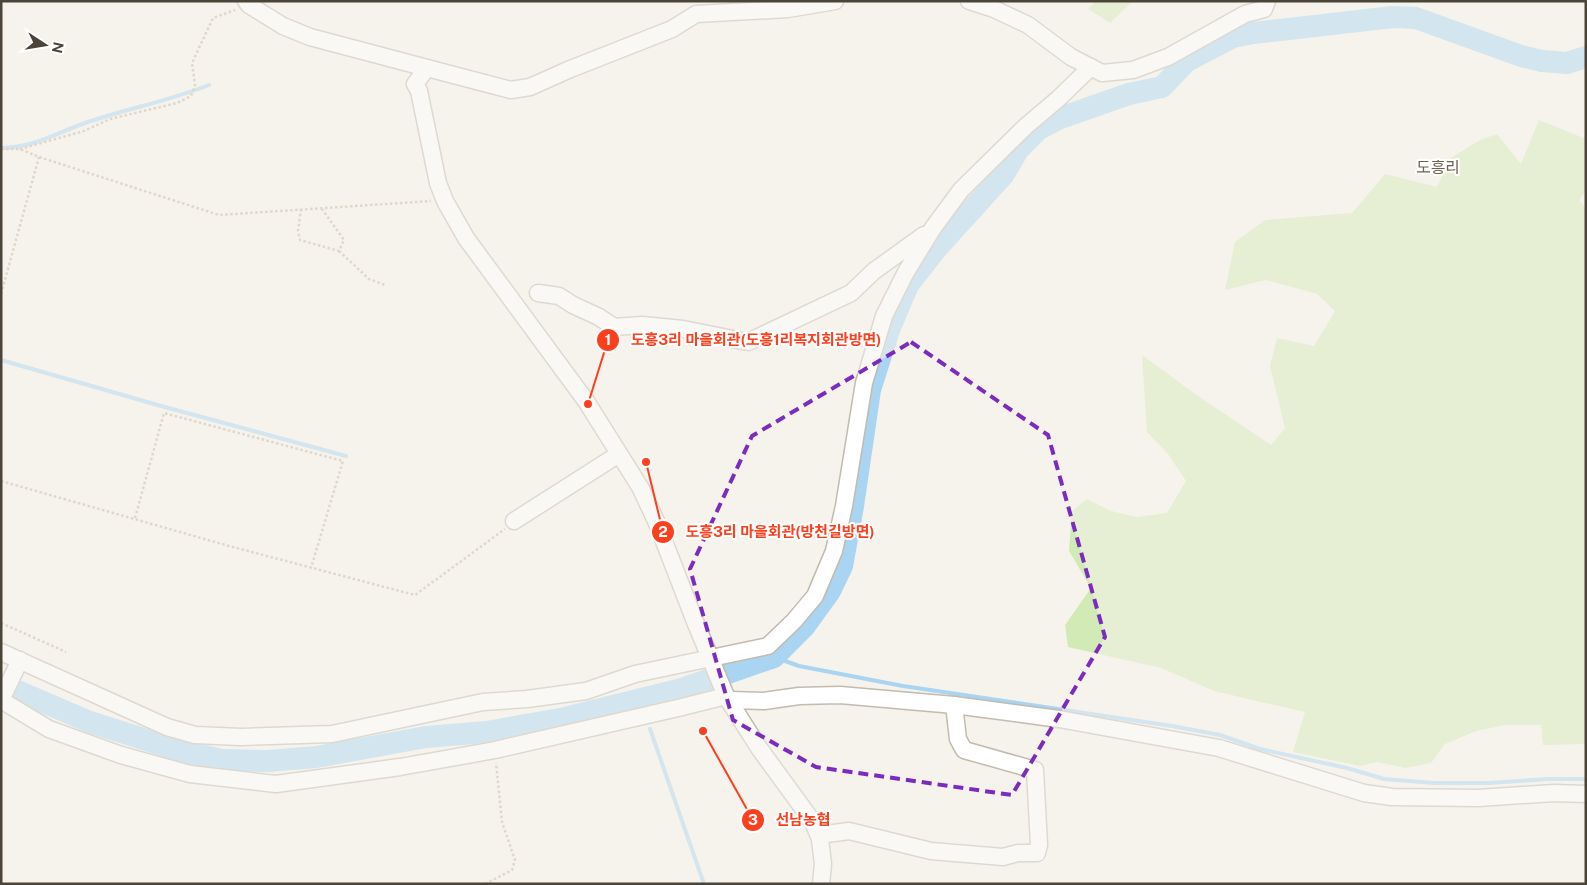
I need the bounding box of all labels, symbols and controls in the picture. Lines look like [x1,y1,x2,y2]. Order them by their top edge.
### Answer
north arrow [20,20,70,70]
text: N [49,41,67,55]
district label: 도흥리 [1416,158,1460,177]
callout: 도흥3리 마을회관(도흥1리복지회관방면) [595,325,891,355]
text: 1 [605,331,611,348]
text: 도흥3리 마을회관(도흥1리복지회관방면) [631,331,881,348]
callout: 도흥3리 마을회관(방천길방면) [650,517,884,547]
text: 2 [658,523,668,540]
text: 도흥3리 마을회관(방천길방면) [685,523,875,540]
callout: 선남농협 [740,805,840,835]
text: 3 [748,811,758,828]
text: 선남농협 [775,811,831,828]

